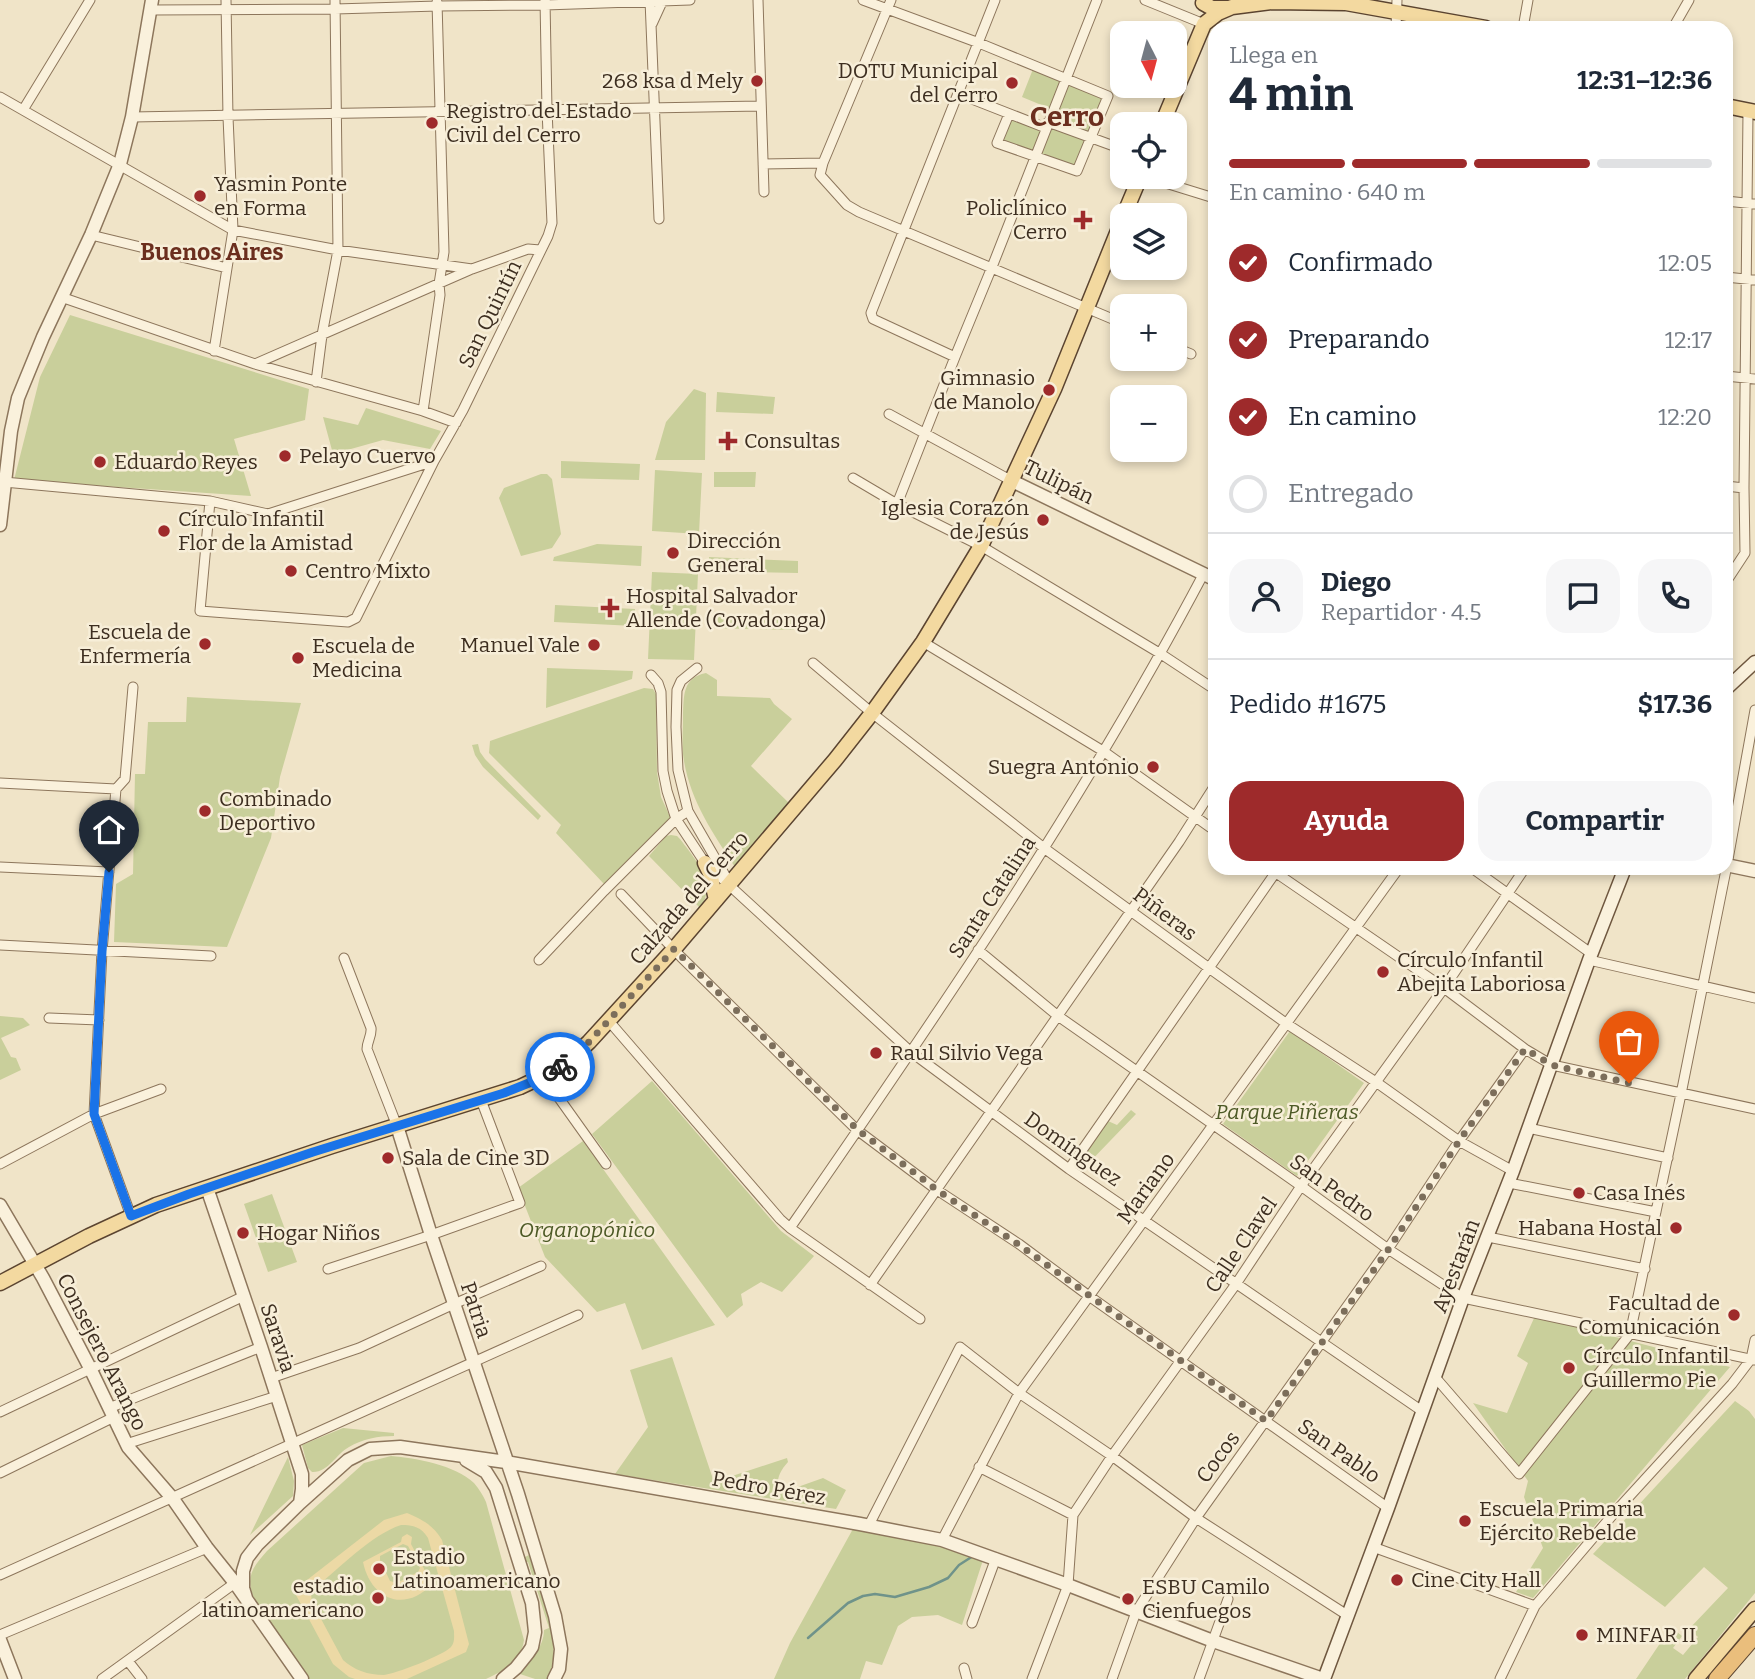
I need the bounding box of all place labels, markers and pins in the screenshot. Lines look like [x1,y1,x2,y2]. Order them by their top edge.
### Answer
place label: DOTU Municipal del Cerro [838,58,998,108]
place label: 268 ksa d Mely [602,68,744,94]
marker: 268 ksa d Mely [749,73,765,89]
marker: DOTU Municipal del Cerro [1004,75,1020,91]
place label: Registro del Estado Civil del Cerro [446,98,632,148]
marker: Registro del Estado Civil del Cerro [424,115,440,131]
place label: Yasmin Ponte en Forma [214,171,347,221]
marker: Yasmin Ponte en Forma [192,188,208,204]
place label: Policlínico Cerro [966,195,1067,245]
marker: Policlínico Cerro [1073,210,1093,230]
place label: Gimnasio de Manolo [934,365,1035,415]
marker: Gimnasio de Manolo [1041,382,1057,398]
place label: Consultas [744,428,840,454]
marker: Consultas [718,431,738,451]
place label: Pelayo Cuervo [299,443,436,469]
marker: Pelayo Cuervo [277,448,293,464]
place label: Eduardo Reyes [114,449,258,475]
marker: Eduardo Reyes [92,454,108,470]
place label: Iglesia Corazón de Jesús [881,495,1029,545]
place label: Círculo Infantil Flor de la Amistad [178,506,353,556]
marker: Iglesia Corazón de Jesús [1035,512,1051,528]
marker: Círculo Infantil Flor de la Amistad [156,523,172,539]
place label: Dirección General [687,528,781,578]
marker: Dirección General [665,545,681,561]
place label: Centro Mixto [305,558,431,584]
marker: Centro Mixto [283,563,299,579]
place label: Hospital Salvador Allende (Covadonga) [626,583,826,633]
marker: Hospital Salvador Allende (Covadonga) [600,598,620,618]
place label: Escuela de Enfermería [79,619,192,669]
place label: Manuel Vale [460,632,580,658]
place label: Escuela de Medicina [312,633,415,683]
marker: Escuela de Enfermería [197,636,213,652]
marker: Manuel Vale [586,637,602,653]
marker: Escuela de Medicina [290,650,306,666]
place label: Suegra Antonio [988,754,1139,780]
marker: Suegra Antonio [1145,759,1161,775]
place label: Combinado Deportivo [219,786,332,836]
pin [79,800,139,872]
marker: Combinado Deportivo [197,803,213,819]
place label: Círculo Infantil Abejita Laboriosa [1397,947,1566,997]
marker: Círculo Infantil Abejita Laboriosa [1375,964,1391,980]
pin [1599,1011,1659,1083]
place label: Raul Silvio Vega [890,1040,1044,1066]
marker: Raul Silvio Vega [868,1045,884,1061]
place label: Sala de Cine 3D [402,1145,550,1171]
marker: Sala de Cine 3D [380,1150,396,1166]
place label: Casa Inés [1593,1180,1686,1206]
marker: Casa Inés [1571,1185,1587,1201]
place label: Habana Hostal [1518,1215,1662,1241]
place label: Hogar Niños [257,1220,380,1246]
marker: Habana Hostal [1668,1220,1684,1236]
marker: Hogar Niños [235,1225,251,1241]
place label: Facultad de Comunicación [1578,1290,1720,1340]
marker: Facultad de Comunicación [1726,1307,1742,1323]
place label: Círculo Infantil Guillermo Pie [1583,1343,1729,1393]
marker: Círculo Infantil Guillermo Pie [1561,1360,1577,1376]
place label: Escuela Primaria Ejército Rebelde [1479,1496,1644,1546]
marker: Escuela Primaria Ejército Rebelde [1457,1513,1473,1529]
place label: Estadio Latinoamericano [393,1544,561,1594]
marker: Estadio Latinoamericano [371,1561,387,1577]
place label: Cine City Hall [1411,1567,1541,1593]
marker: Cine City Hall [1389,1572,1405,1588]
place label: estadio latinoamericano [202,1573,364,1623]
place label: ESBU Camilo Cienfuegos [1142,1574,1270,1624]
marker: estadio latinoamericano [370,1590,386,1606]
marker: ESBU Camilo Cienfuegos [1120,1591,1136,1607]
place label: MINFAR II [1596,1622,1696,1648]
marker: MINFAR II [1574,1627,1590,1643]

